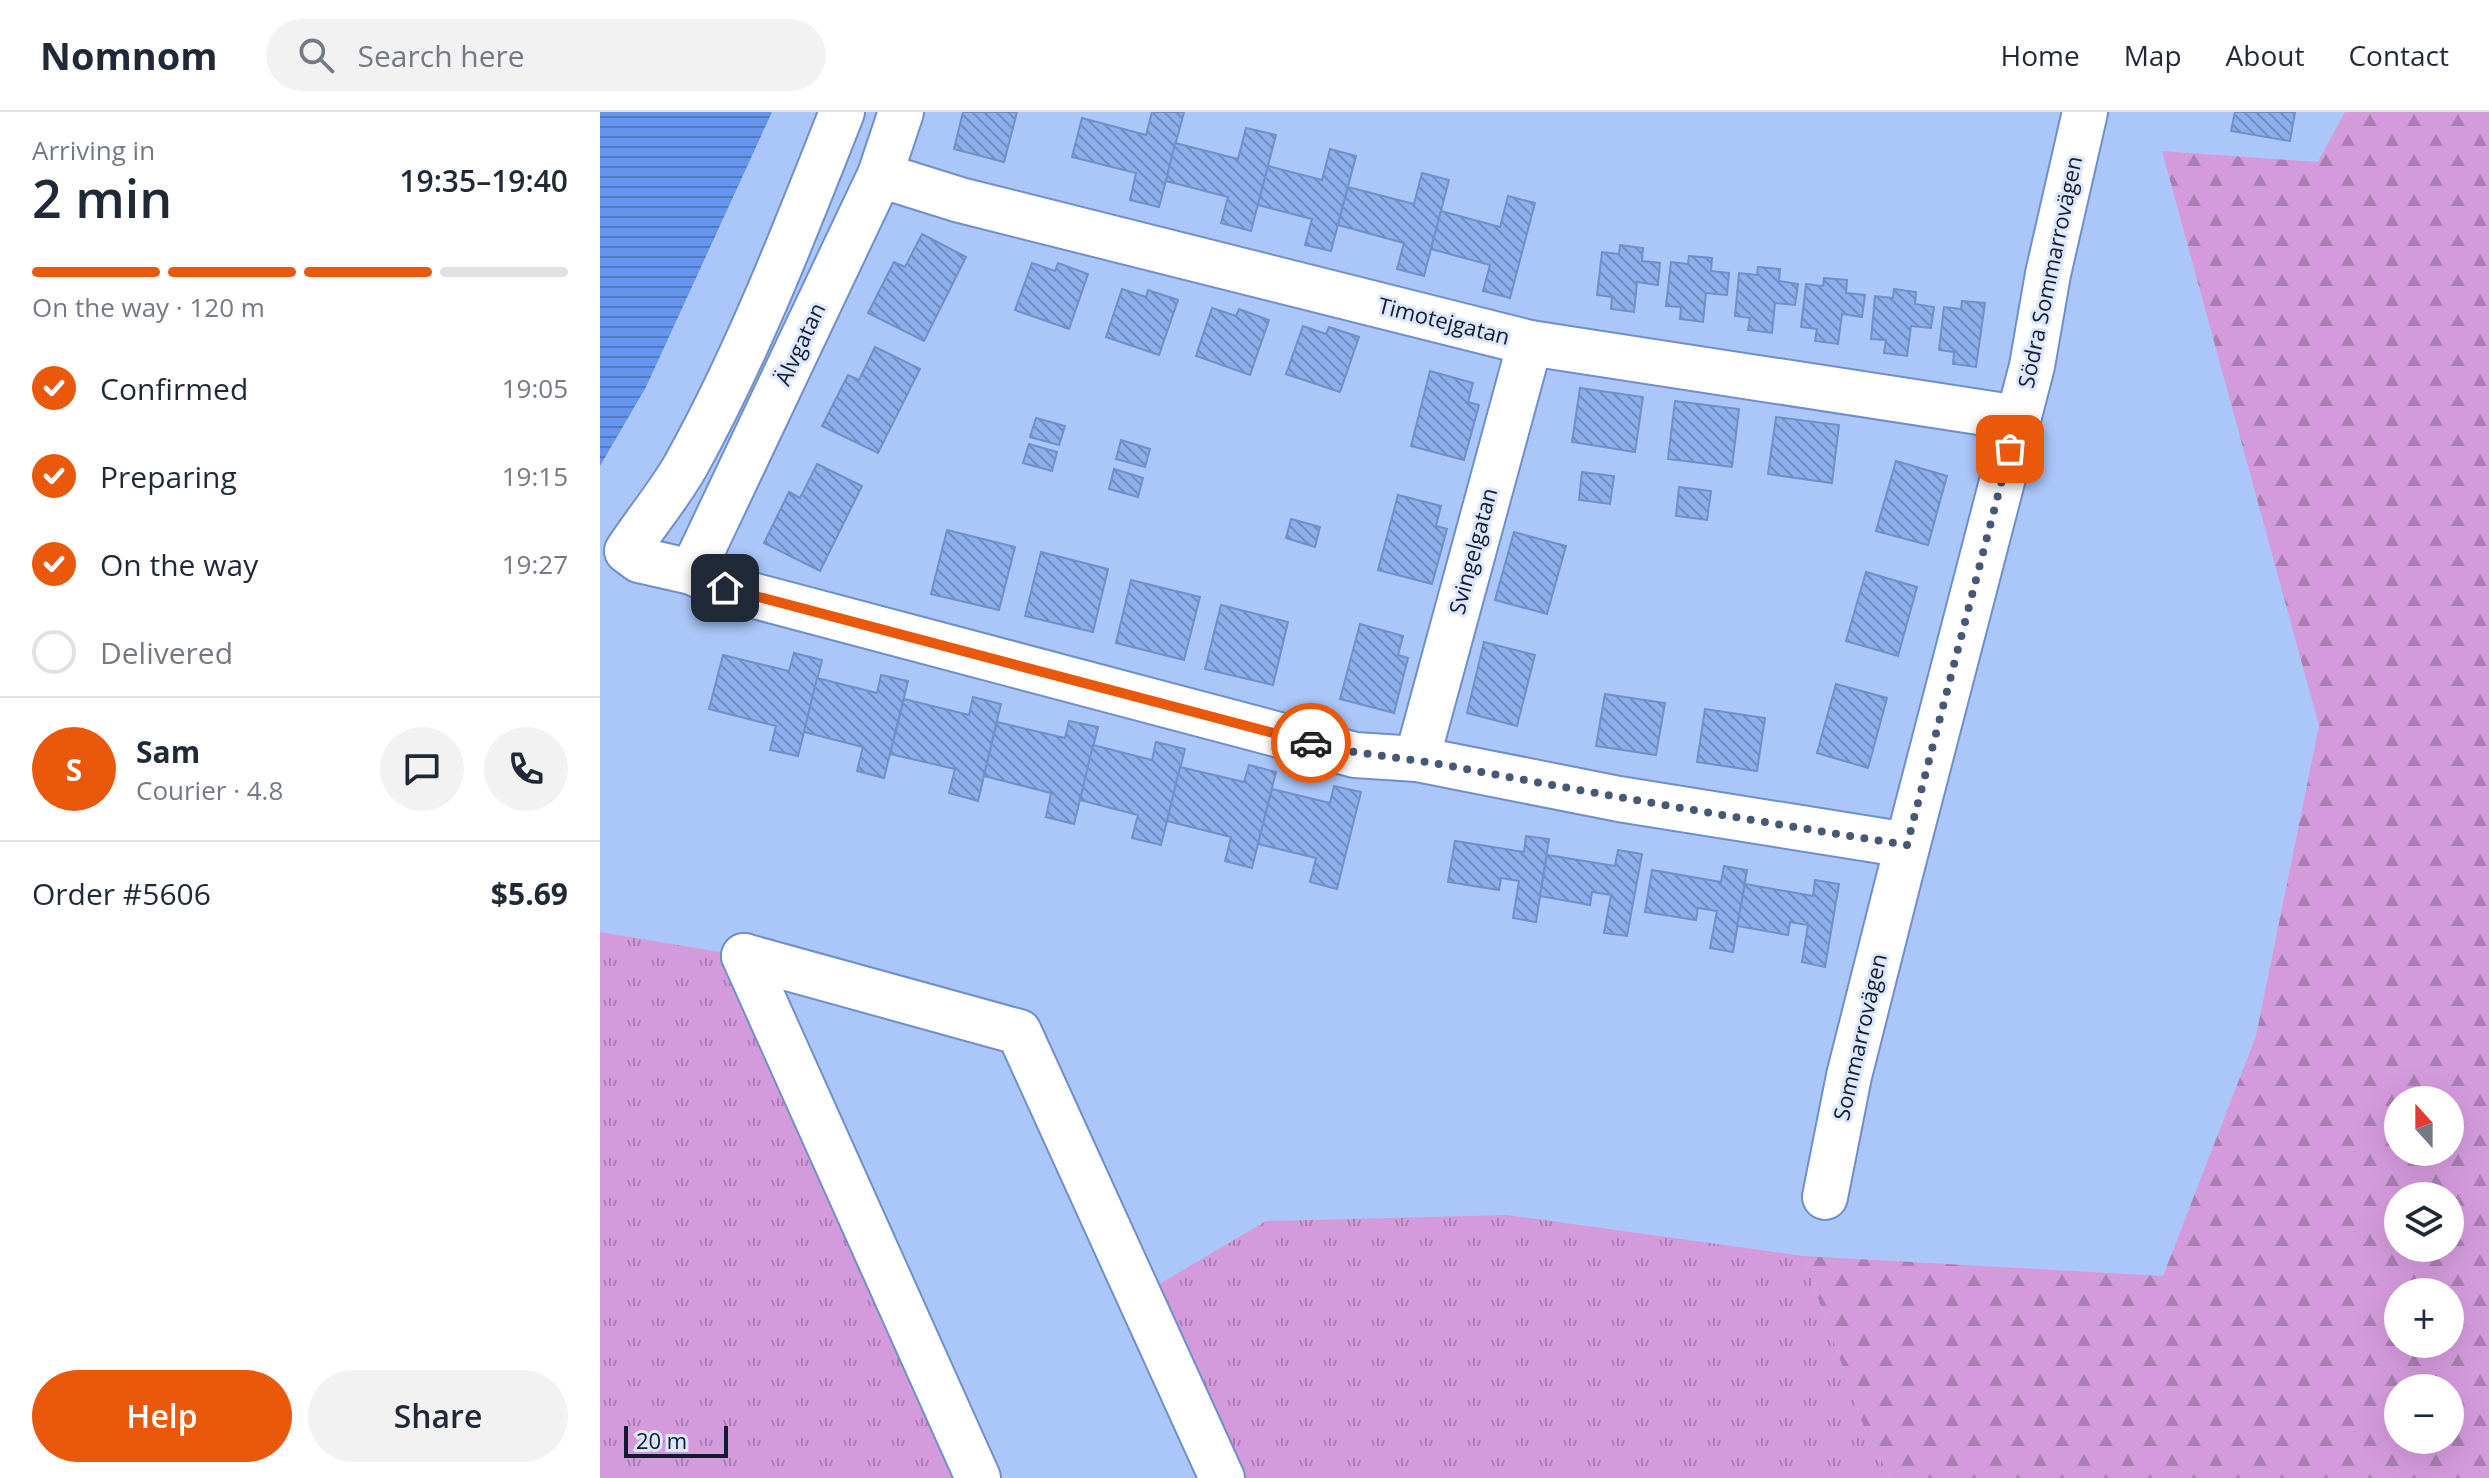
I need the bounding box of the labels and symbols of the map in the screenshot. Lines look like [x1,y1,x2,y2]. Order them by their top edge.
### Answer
street label: Södra Sommarrovägen [2010,153,2088,390]
street label: Timotejgatan [1375,289,1513,351]
street label: Älvgatan [767,297,831,390]
pin [1976,415,2044,483]
street label: Svingelgatan [1441,484,1503,617]
pin [691,554,759,622]
courier [1271,703,1351,783]
street label: Sommarrovägen [1825,950,1893,1123]
north arrow [2384,1086,2464,1166]
scale bar [624,1422,728,1458]

